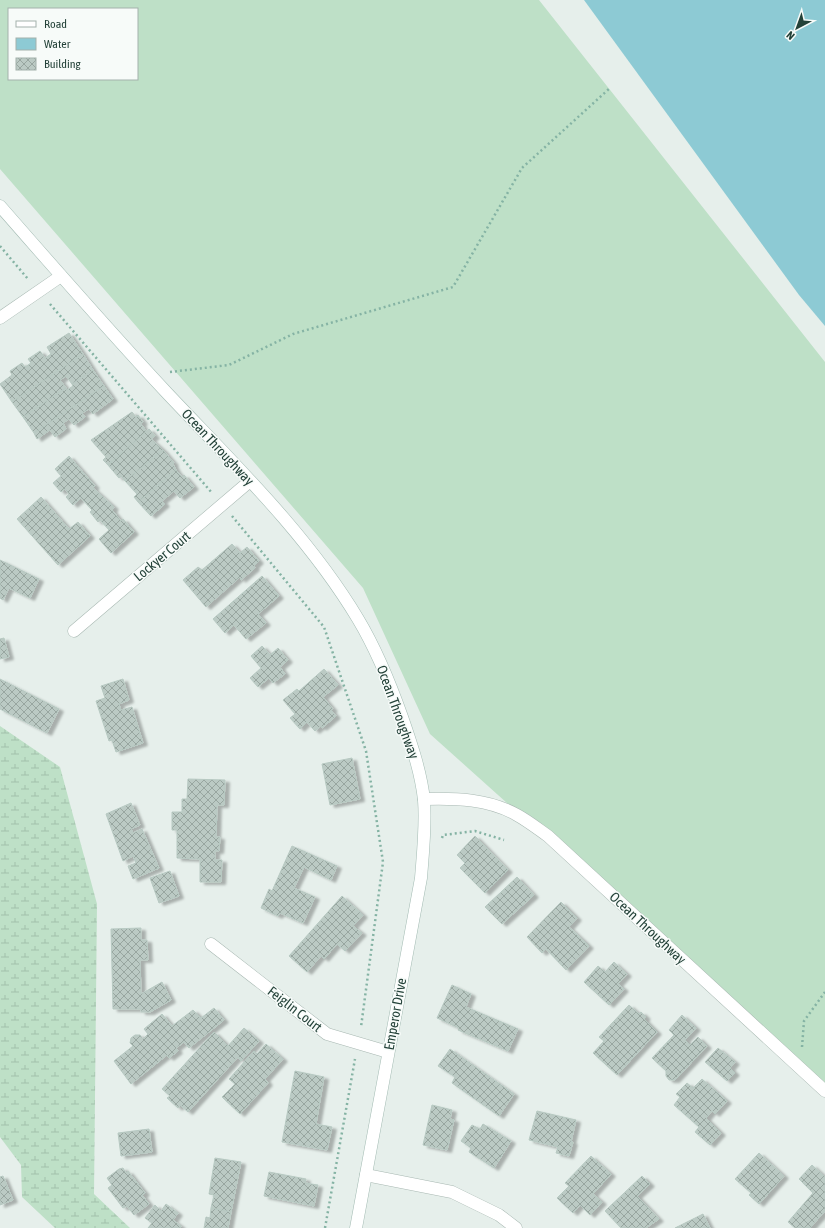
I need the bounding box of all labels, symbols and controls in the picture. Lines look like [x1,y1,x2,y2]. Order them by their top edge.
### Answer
legend [8,8,138,80]
north arrow [777,8,817,48]
text: Road [44,17,67,31]
text: N [784,29,797,42]
text: Water [44,37,71,51]
text: Building [44,57,82,71]
street label: Ocean Throughway [179,406,258,489]
street label: Lockyer Court [130,528,194,584]
street label: Ocean Throughway [374,663,422,761]
street label: Ocean Throughway [607,889,690,968]
street label: Emperor Drive [381,977,409,1051]
street label: Feiglin Court [265,983,325,1035]

